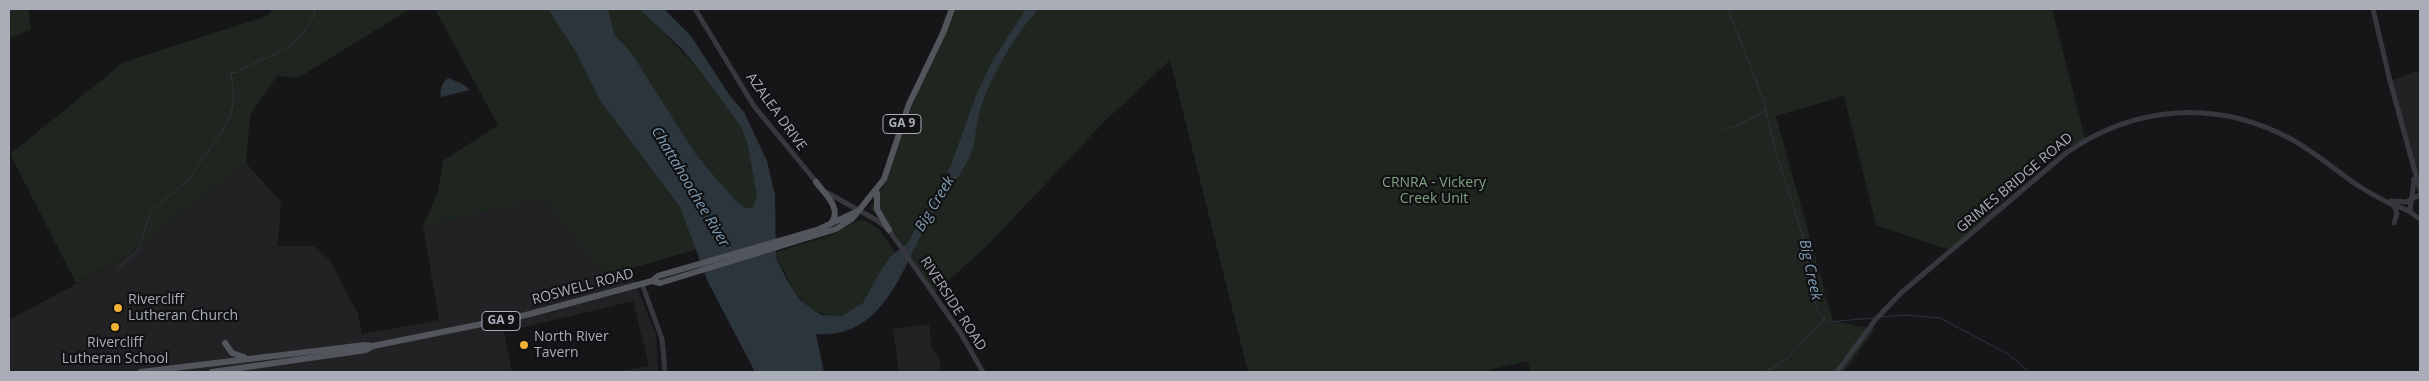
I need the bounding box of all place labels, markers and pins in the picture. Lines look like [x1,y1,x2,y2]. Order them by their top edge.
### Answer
place label: Rivercliff Lutheran Church [128,292,238,324]
marker: Rivercliff Lutheran Church [112,302,124,314]
marker: Rivercliff Lutheran School [109,321,121,333]
place label: North River Tavern [534,329,609,362]
place label: Rivercliff Lutheran School [62,335,168,368]
marker: North River Tavern [518,339,530,351]

